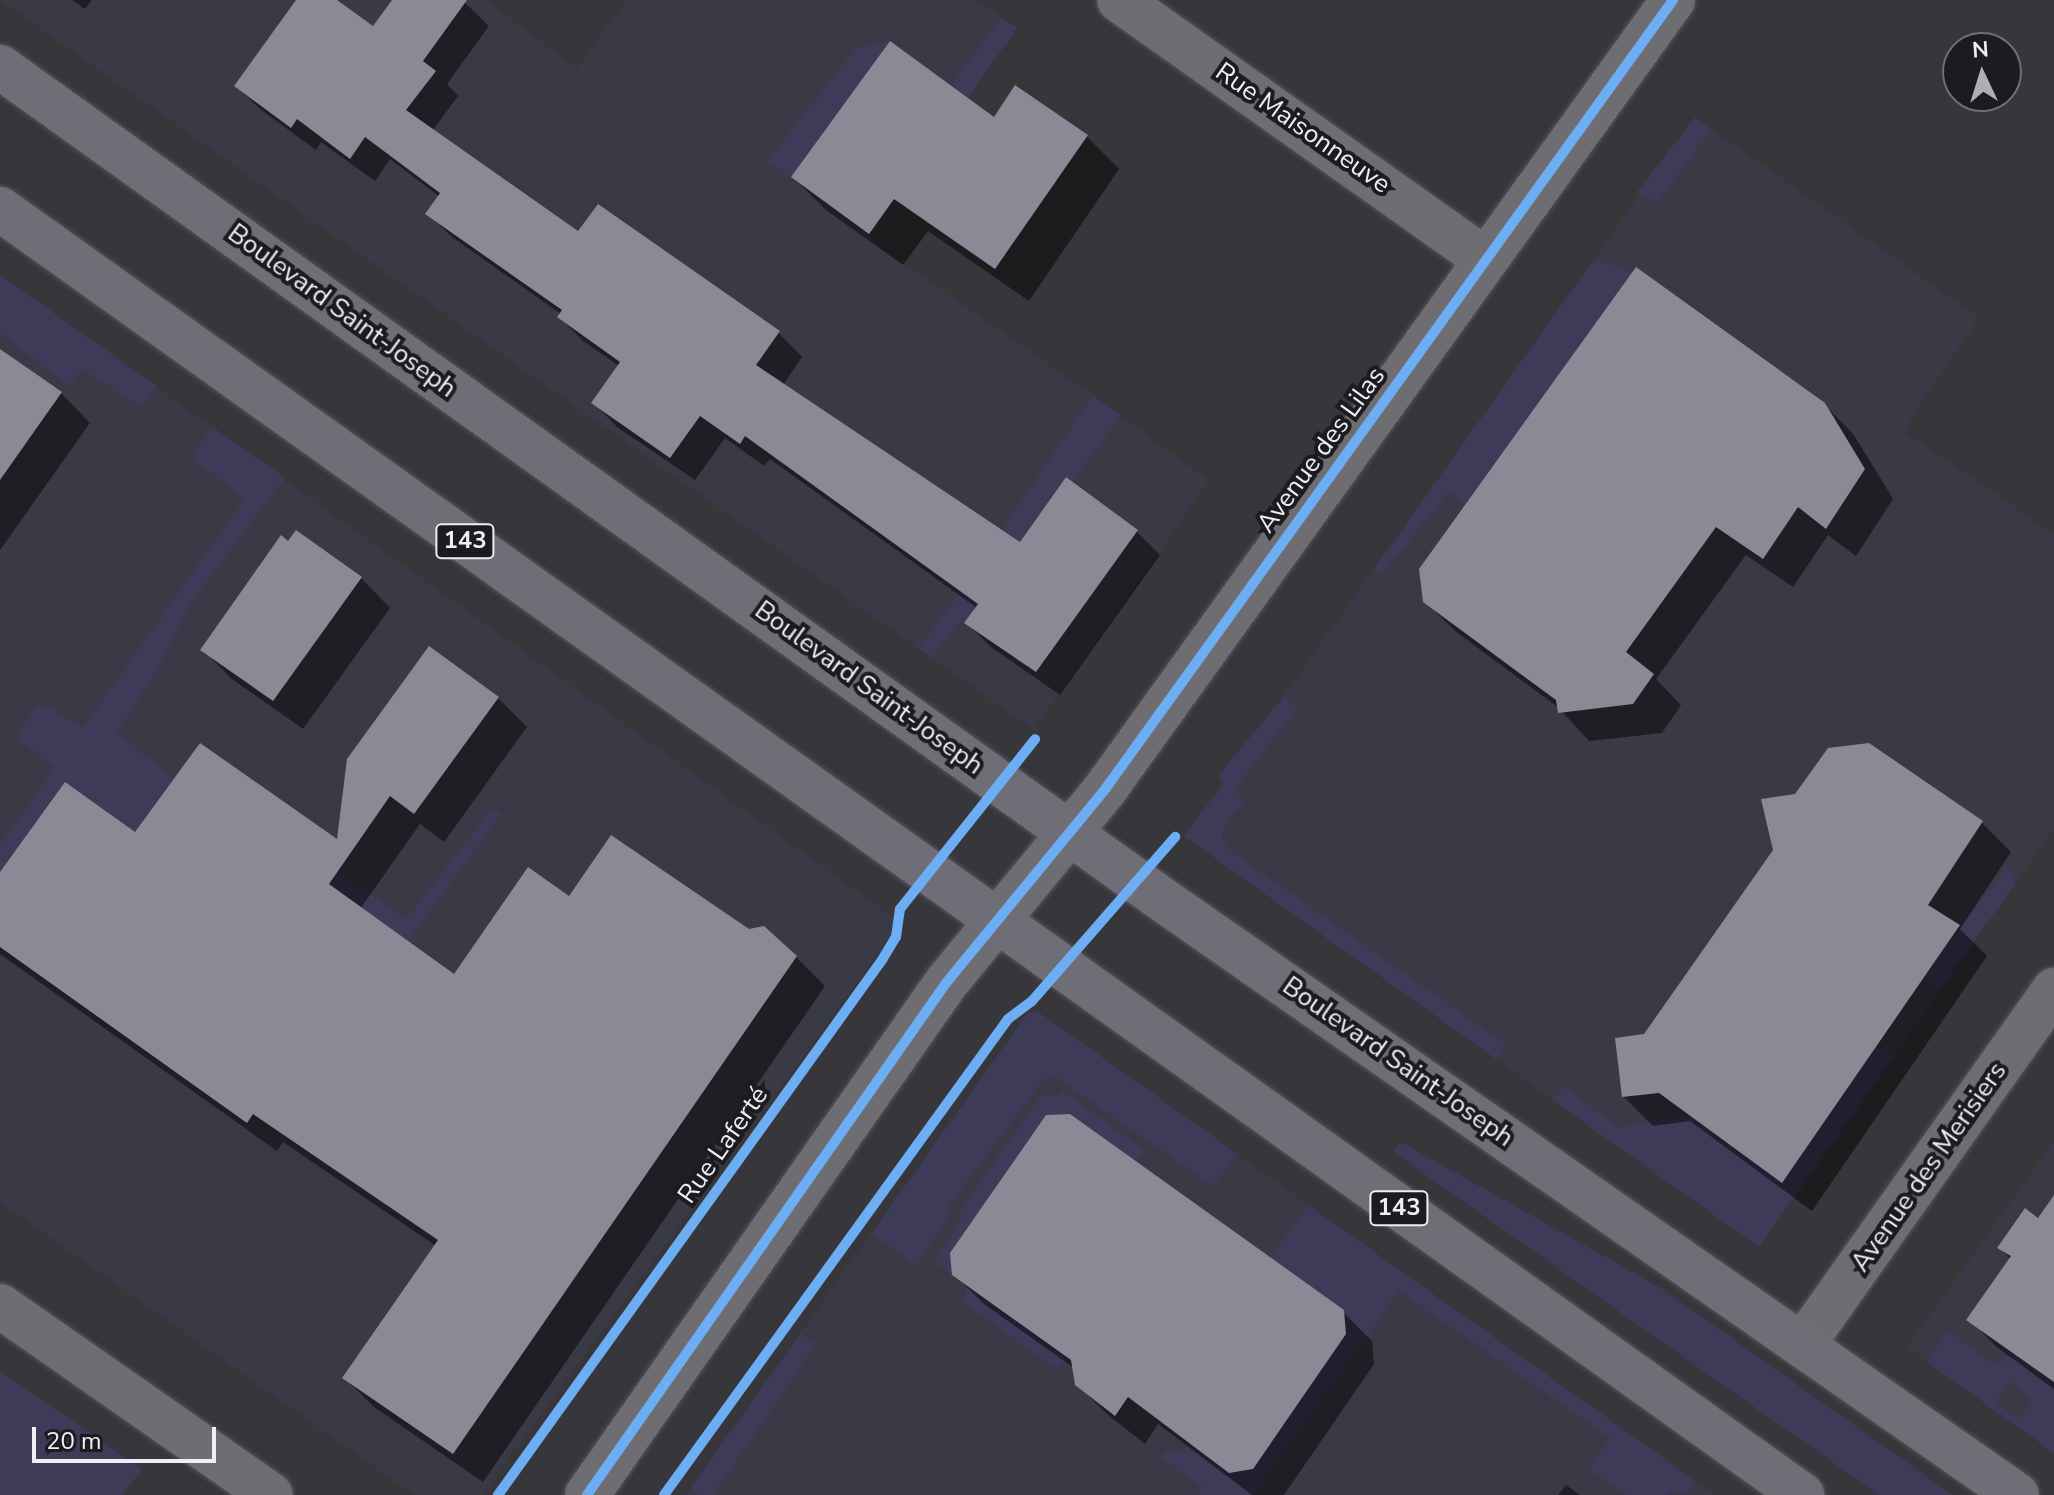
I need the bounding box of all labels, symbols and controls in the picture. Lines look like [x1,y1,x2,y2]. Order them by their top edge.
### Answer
north arrow [1942,32,2022,112]
text: N [1971,35,1990,66]
street label: Rue Maisonneuve [1209,56,1397,200]
street label: Boulevard Saint-Joseph [222,218,462,404]
street label: Avenue des Lilas [1250,361,1392,539]
road number: 143 [435,521,495,561]
street label: Boulevard Saint-Joseph [749,595,989,781]
street label: Boulevard Saint-Joseph [1277,970,1519,1154]
street label: Avenue des Merisiers [1845,1056,2013,1278]
street label: Rue Laferté [671,1081,775,1209]
road number: 143 [1369,1188,1429,1228]
scale bar [36,1411,220,1461]
text: 20 m [46,1425,102,1457]

